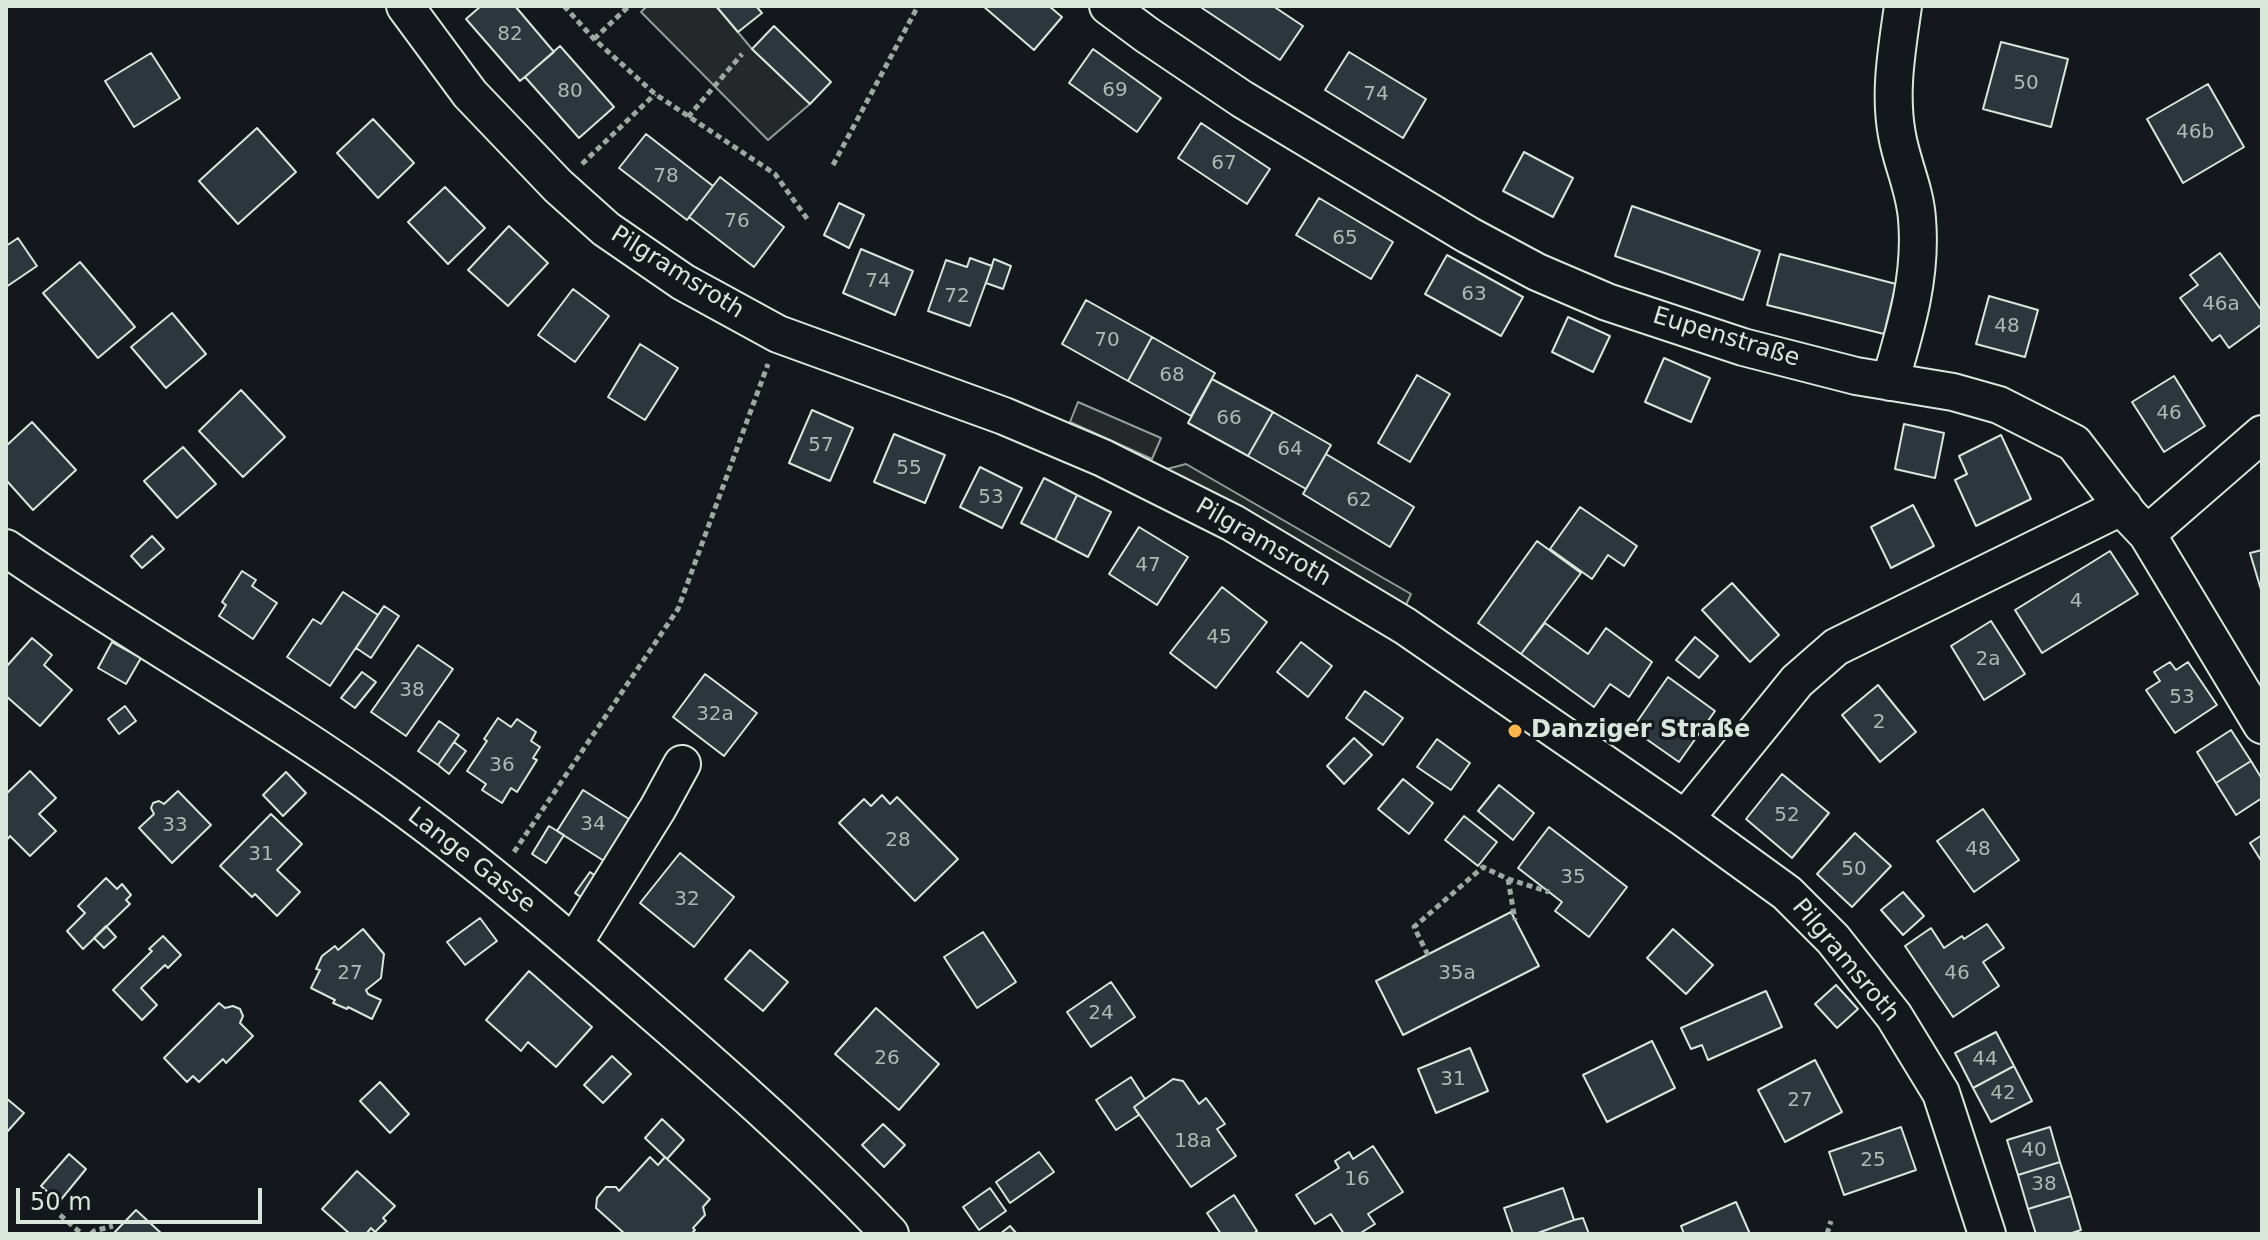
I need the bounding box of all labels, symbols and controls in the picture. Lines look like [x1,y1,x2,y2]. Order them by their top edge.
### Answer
house number: 82 [497,23,523,47]
house number: 50 [2013,72,2039,96]
house number: 69 [1102,79,1128,103]
house number: 80 [557,80,583,104]
house number: 74 [1363,83,1389,107]
house number: 46b [2176,121,2214,145]
house number: 67 [1211,152,1237,176]
house number: 78 [653,165,679,189]
house number: 76 [724,210,750,234]
street label: Pilgramsroth [605,221,749,325]
house number: 65 [1332,227,1358,251]
house number: 74 [865,270,891,294]
house number: 63 [1461,283,1487,307]
house number: 72 [944,285,970,309]
house number: 46a [2202,293,2240,317]
street label: Eupenstraße [1649,302,1803,374]
house number: 48 [1994,315,2020,339]
house number: 70 [1094,329,1120,353]
house number: 68 [1159,364,1185,388]
house number: 46 [2156,402,2182,426]
house number: 66 [1216,407,1242,431]
house number: 57 [808,434,834,458]
house number: 64 [1277,438,1303,462]
house number: 55 [896,457,922,481]
house number: 53 [978,486,1004,510]
house number: 62 [1346,489,1372,513]
street label: Pilgramsroth [1190,493,1336,593]
house number: 47 [1135,554,1161,578]
house number: 4 [2070,590,2082,614]
house number: 45 [1206,626,1232,650]
house number: 2a [1976,648,2000,672]
house number: 38 [399,679,425,703]
house number: 53 [2169,686,2195,710]
house number: 32a [696,703,734,727]
house number: 2 [1873,711,1885,735]
place label: Danziger Straße [1531,717,1750,745]
marker: Danziger Straße [1506,722,1524,740]
house number: 36 [489,754,515,778]
street label: Lange Gasse [401,802,541,920]
house number: 52 [1774,804,1800,828]
house number: 34 [580,813,606,837]
house number: 33 [162,814,188,838]
house number: 28 [885,829,911,853]
house number: 48 [1965,838,1991,862]
house number: 31 [248,843,274,867]
house number: 50 [1841,858,1867,882]
house number: 35 [1560,866,1586,890]
house number: 32 [674,888,700,912]
street label: Pilgramsroth [1785,894,1905,1028]
house number: 27 [337,962,363,986]
house number: 35a [1438,962,1476,986]
house number: 46 [1944,962,1970,986]
house number: 24 [1088,1002,1114,1026]
house number: 26 [874,1047,900,1071]
house number: 44 [1972,1048,1998,1072]
house number: 31 [1440,1068,1466,1092]
house number: 42 [1990,1082,2016,1106]
house number: 27 [1787,1089,1813,1113]
house number: 18a [1174,1130,1212,1154]
house number: 40 [2021,1139,2047,1163]
house number: 25 [1860,1149,1886,1173]
house number: 16 [1344,1168,1370,1192]
scale bar [20,1172,266,1222]
house number: 38 [2031,1173,2057,1197]
text: 50 m [30,1188,92,1216]

